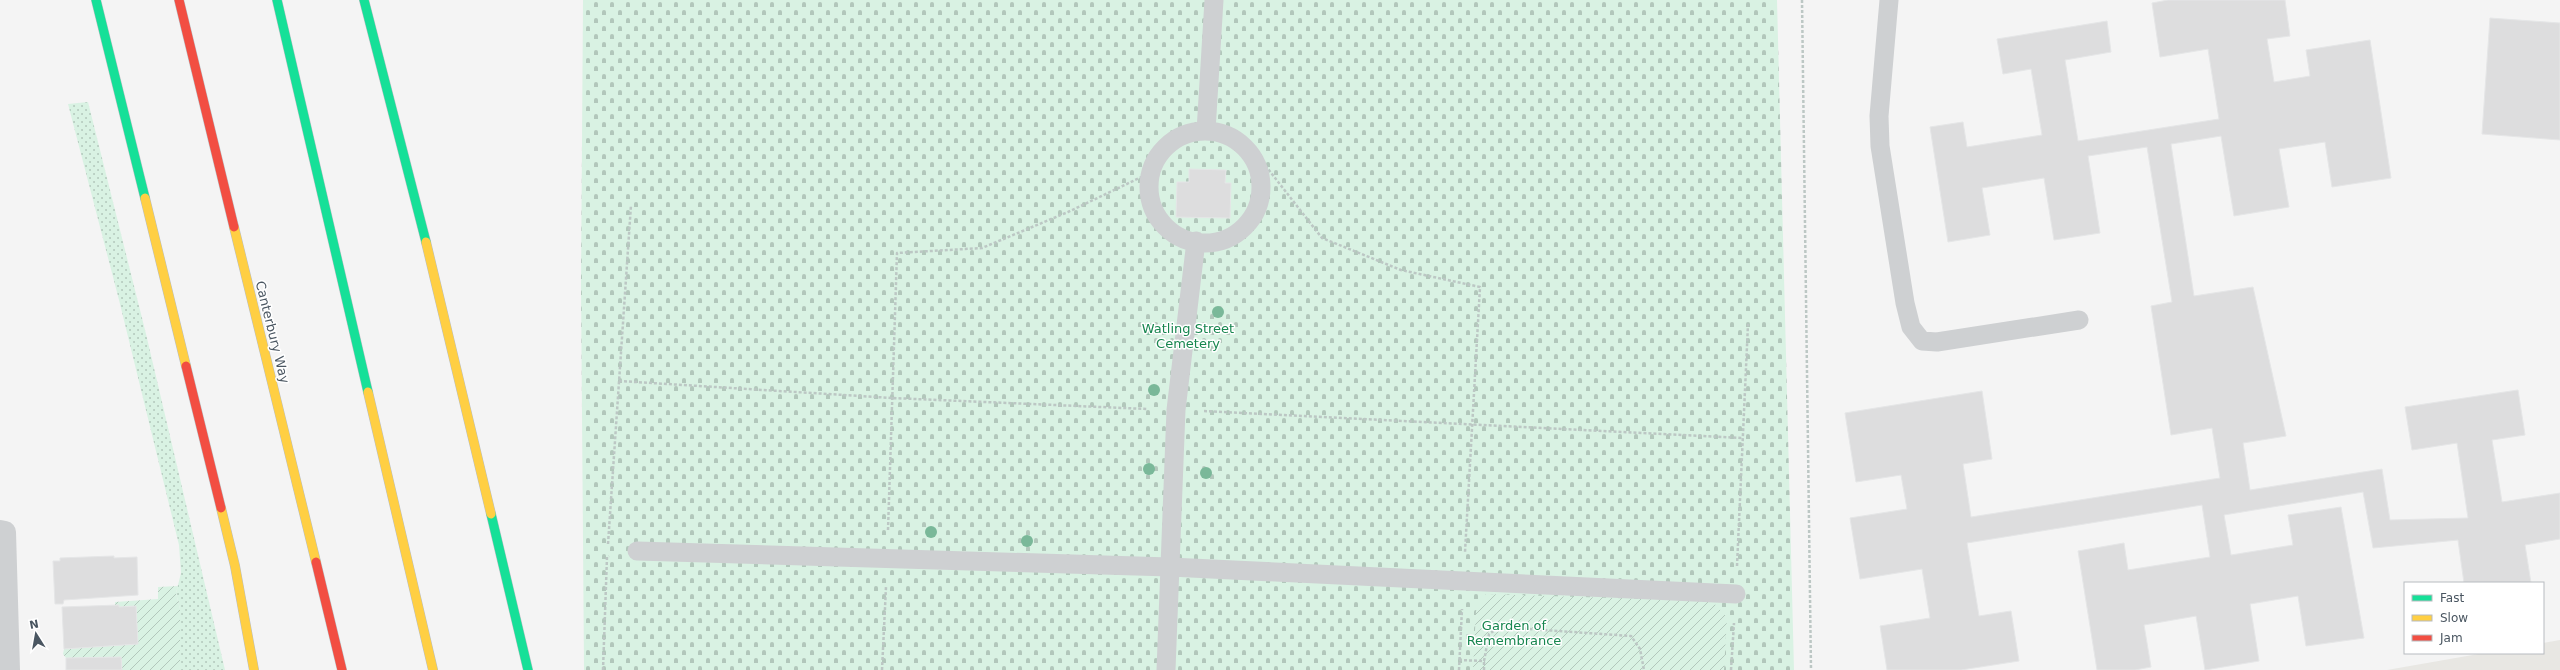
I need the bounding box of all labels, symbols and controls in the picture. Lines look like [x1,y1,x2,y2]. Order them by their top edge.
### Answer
street label: Canterbury Way [253,279,293,385]
park label: Watling Street Cemetery [1142,321,1234,351]
legend [2404,582,2544,654]
text: Fast [2440,591,2464,605]
text: Slow [2440,611,2468,625]
north arrow [16,614,56,654]
text: N [28,617,40,632]
park label: Garden of Remembrance [1467,618,1561,648]
text: Jam [2439,631,2463,645]

